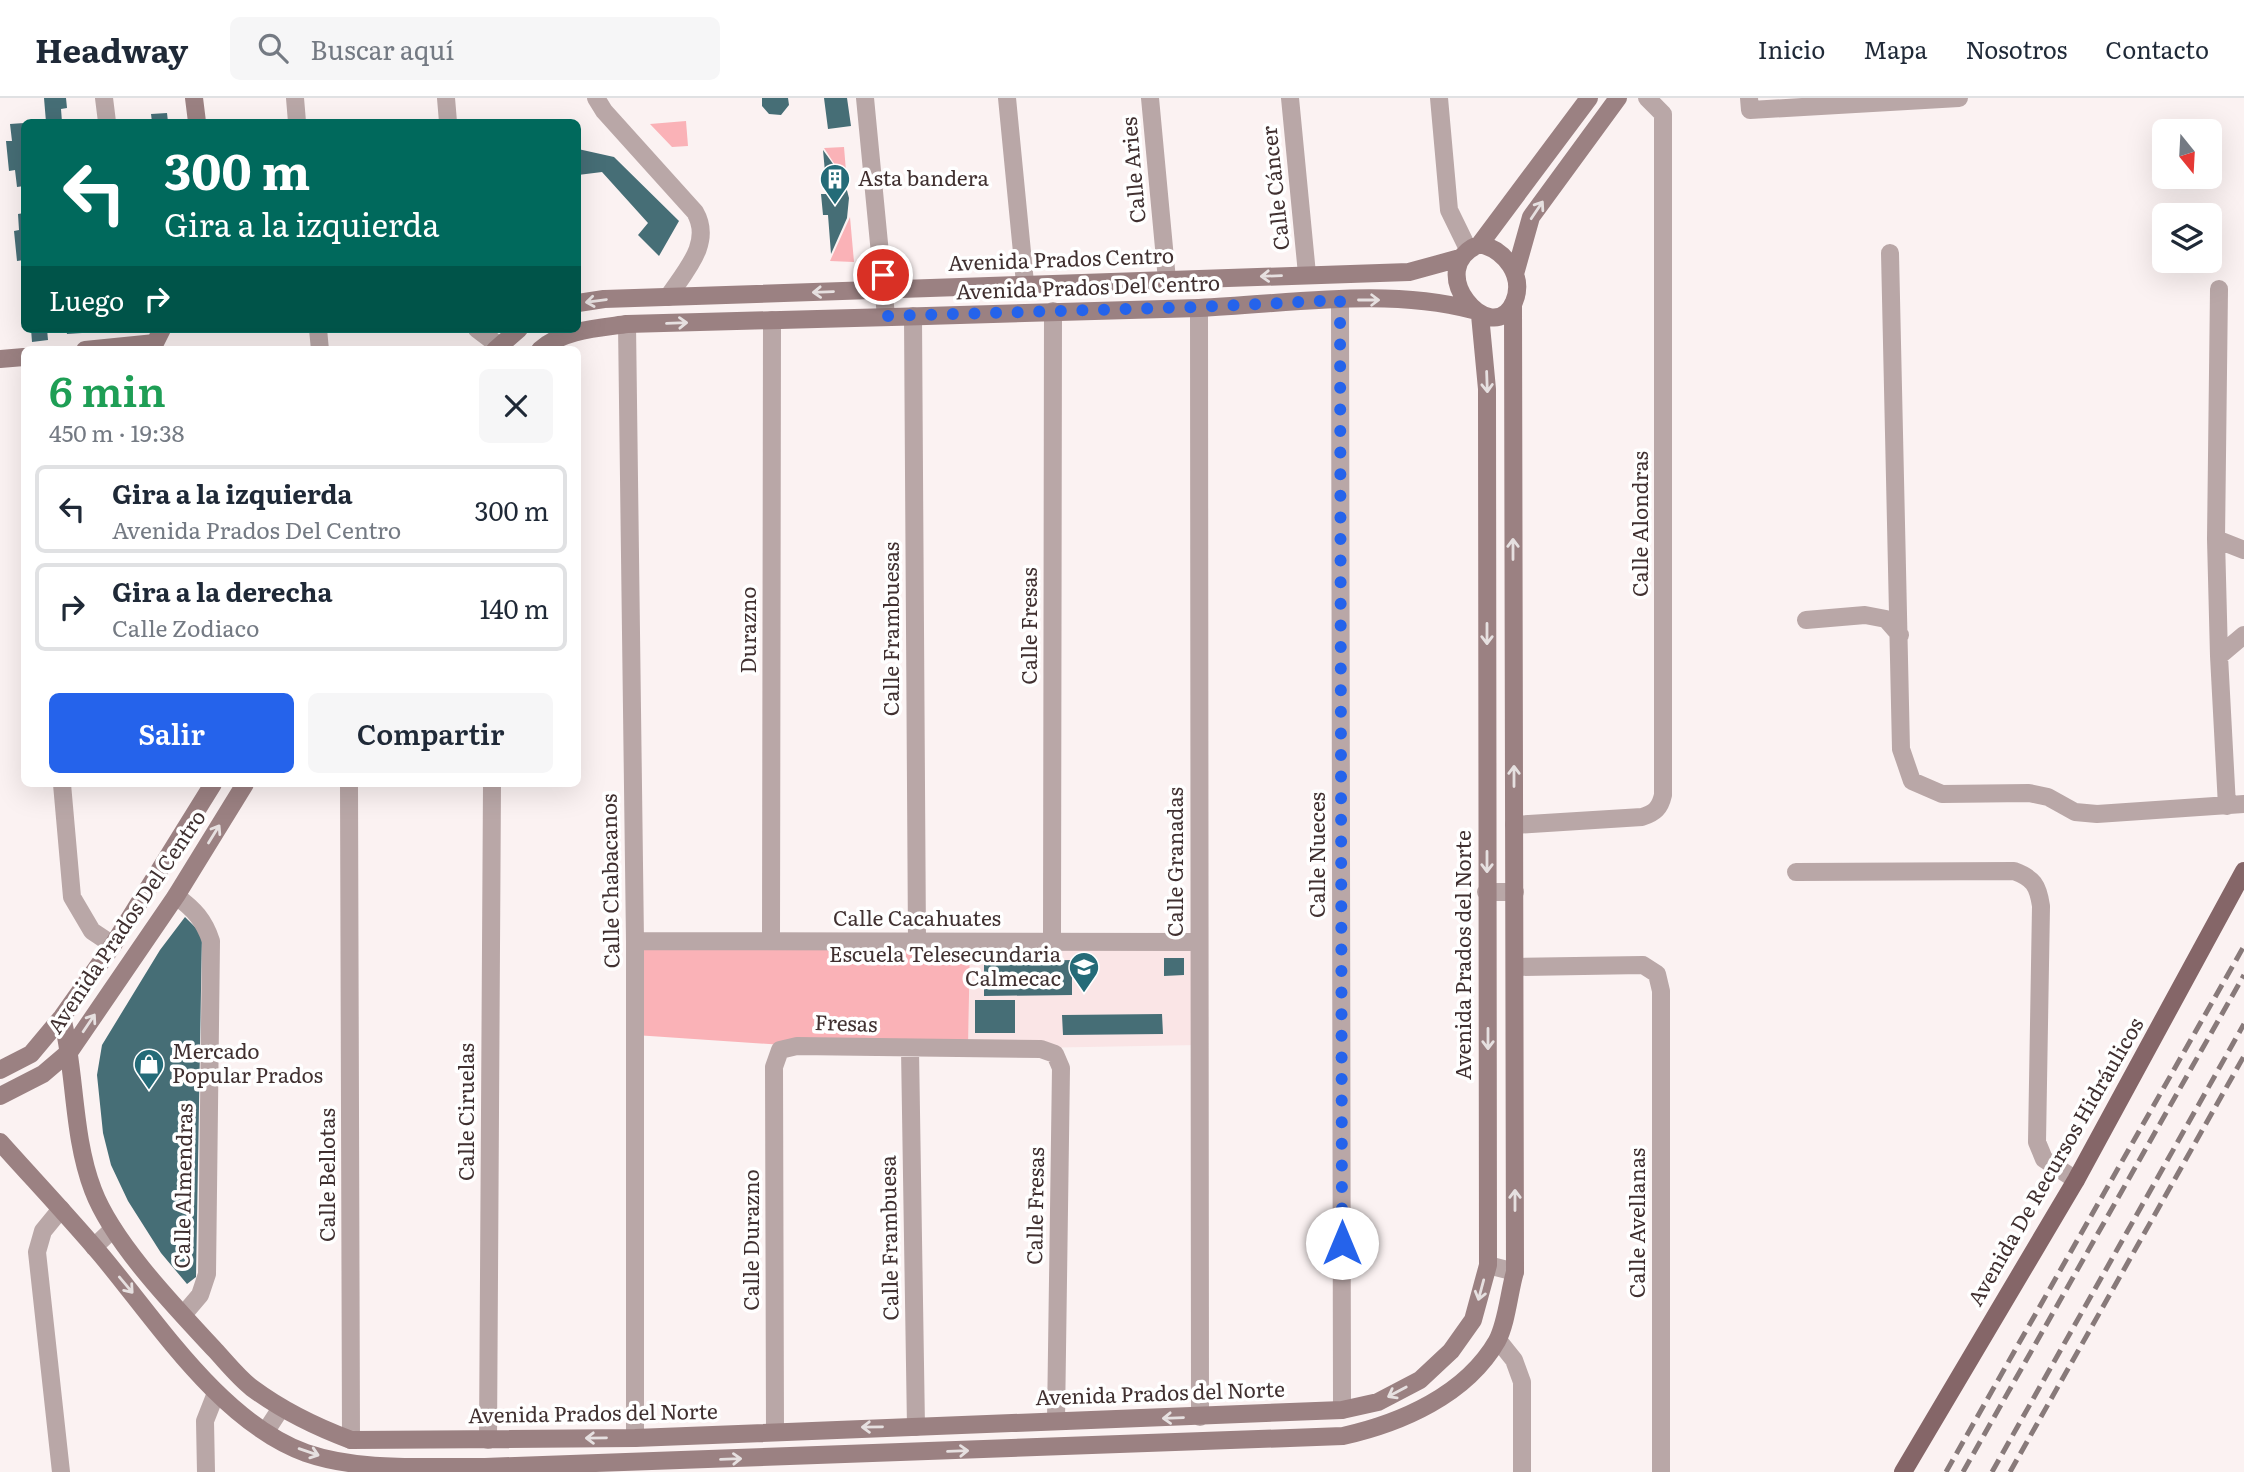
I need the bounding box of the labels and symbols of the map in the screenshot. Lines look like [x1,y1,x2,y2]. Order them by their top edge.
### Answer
street label: Calle Aries [1111,116,1152,225]
north arrow [2152,119,2222,189]
street label: Calle Cáncer [1252,124,1295,252]
place label: Asta bandera [858,161,989,192]
building icon: Asta bandera [818,162,852,206]
one-way arrow [1530,201,1544,220]
street label: Avenida Prados Centro [947,238,1174,277]
pin [853,245,913,305]
street label: Avenida Prados Del Centro [955,265,1220,306]
one-way arrow [1260,269,1283,282]
one-way arrow [812,285,835,298]
one-way arrow [1357,293,1380,307]
one-way arrow [585,294,608,307]
one-way arrow [665,316,688,329]
one-way arrow [1480,371,1493,394]
street label: Calle Alondras [1623,451,1654,597]
one-way arrow [1506,537,1520,560]
street label: Calle Frambuesas [874,542,905,716]
street label: Calle Fresas [1012,567,1043,685]
street label: Durazno [731,587,762,673]
one-way arrow [1480,623,1494,646]
one-way arrow [1507,765,1521,788]
street label: Calle Granadas [1158,787,1189,937]
street label: Calle Nueces [1300,792,1331,918]
street label: Calle Chabacanos [591,793,626,969]
street label: Avenida Prados Del Centro [38,802,212,1039]
one-way arrow [208,824,222,844]
street label: Avenida Prados del Norte [1446,830,1477,1080]
one-way arrow [1480,850,1493,873]
street label: Calle Cacahuates [833,901,1001,932]
place label: Escuela Telesecundaria Calmecac [829,937,1062,992]
school or university icon: Escuela Telesecundaria Calmecac [1067,950,1101,994]
street label: Fresas [814,1005,878,1038]
street label: Avenida De Recursos Hidráulicos [1958,1011,2149,1311]
one-way arrow [82,1014,96,1034]
one-way arrow [1481,1028,1495,1051]
place label: Mercado Popular Prados [172,1034,323,1089]
street label: Calle Ciruelas [449,1043,480,1181]
shop icon: Mercado Popular Prados [132,1047,166,1091]
street label: Calle Almendras [165,1103,198,1269]
street label: Calle Bellotas [310,1108,341,1242]
street label: Calle Fresas [1017,1147,1050,1265]
street label: Calle Avellanas [1620,1148,1651,1298]
street label: Calle Frambuesa [871,1154,904,1321]
street label: Calle Durazno [734,1169,765,1311]
one-way arrow [1508,1189,1522,1212]
position arrow [1305,1206,1379,1280]
one-way arrow [118,1275,134,1293]
one-way arrow [1474,1279,1487,1301]
street label: Avenida Prados del Norte [1035,1372,1285,1411]
one-way arrow [1387,1386,1408,1399]
street label: Avenida Prados del Norte [468,1394,718,1429]
one-way arrow [1162,1411,1185,1424]
one-way arrow [861,1421,884,1434]
one-way arrow [585,1431,608,1445]
one-way arrow [947,1444,970,1457]
one-way arrow [298,1447,320,1459]
one-way arrow [719,1452,742,1465]

